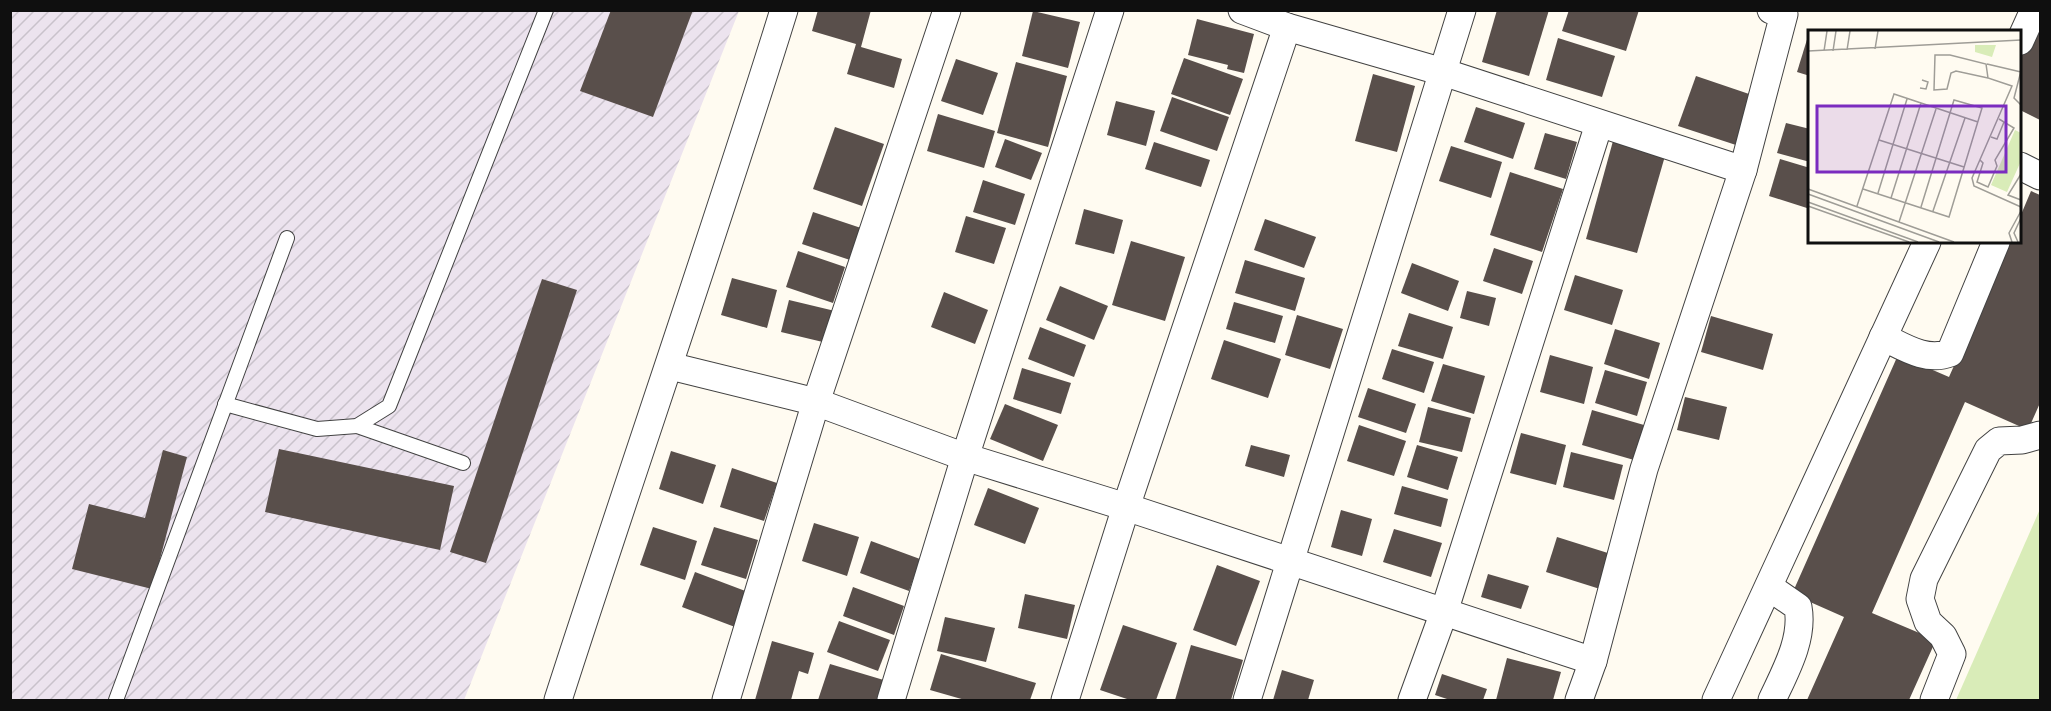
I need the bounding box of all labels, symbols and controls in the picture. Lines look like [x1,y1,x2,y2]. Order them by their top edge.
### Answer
inset map [1808,30,2021,243]

